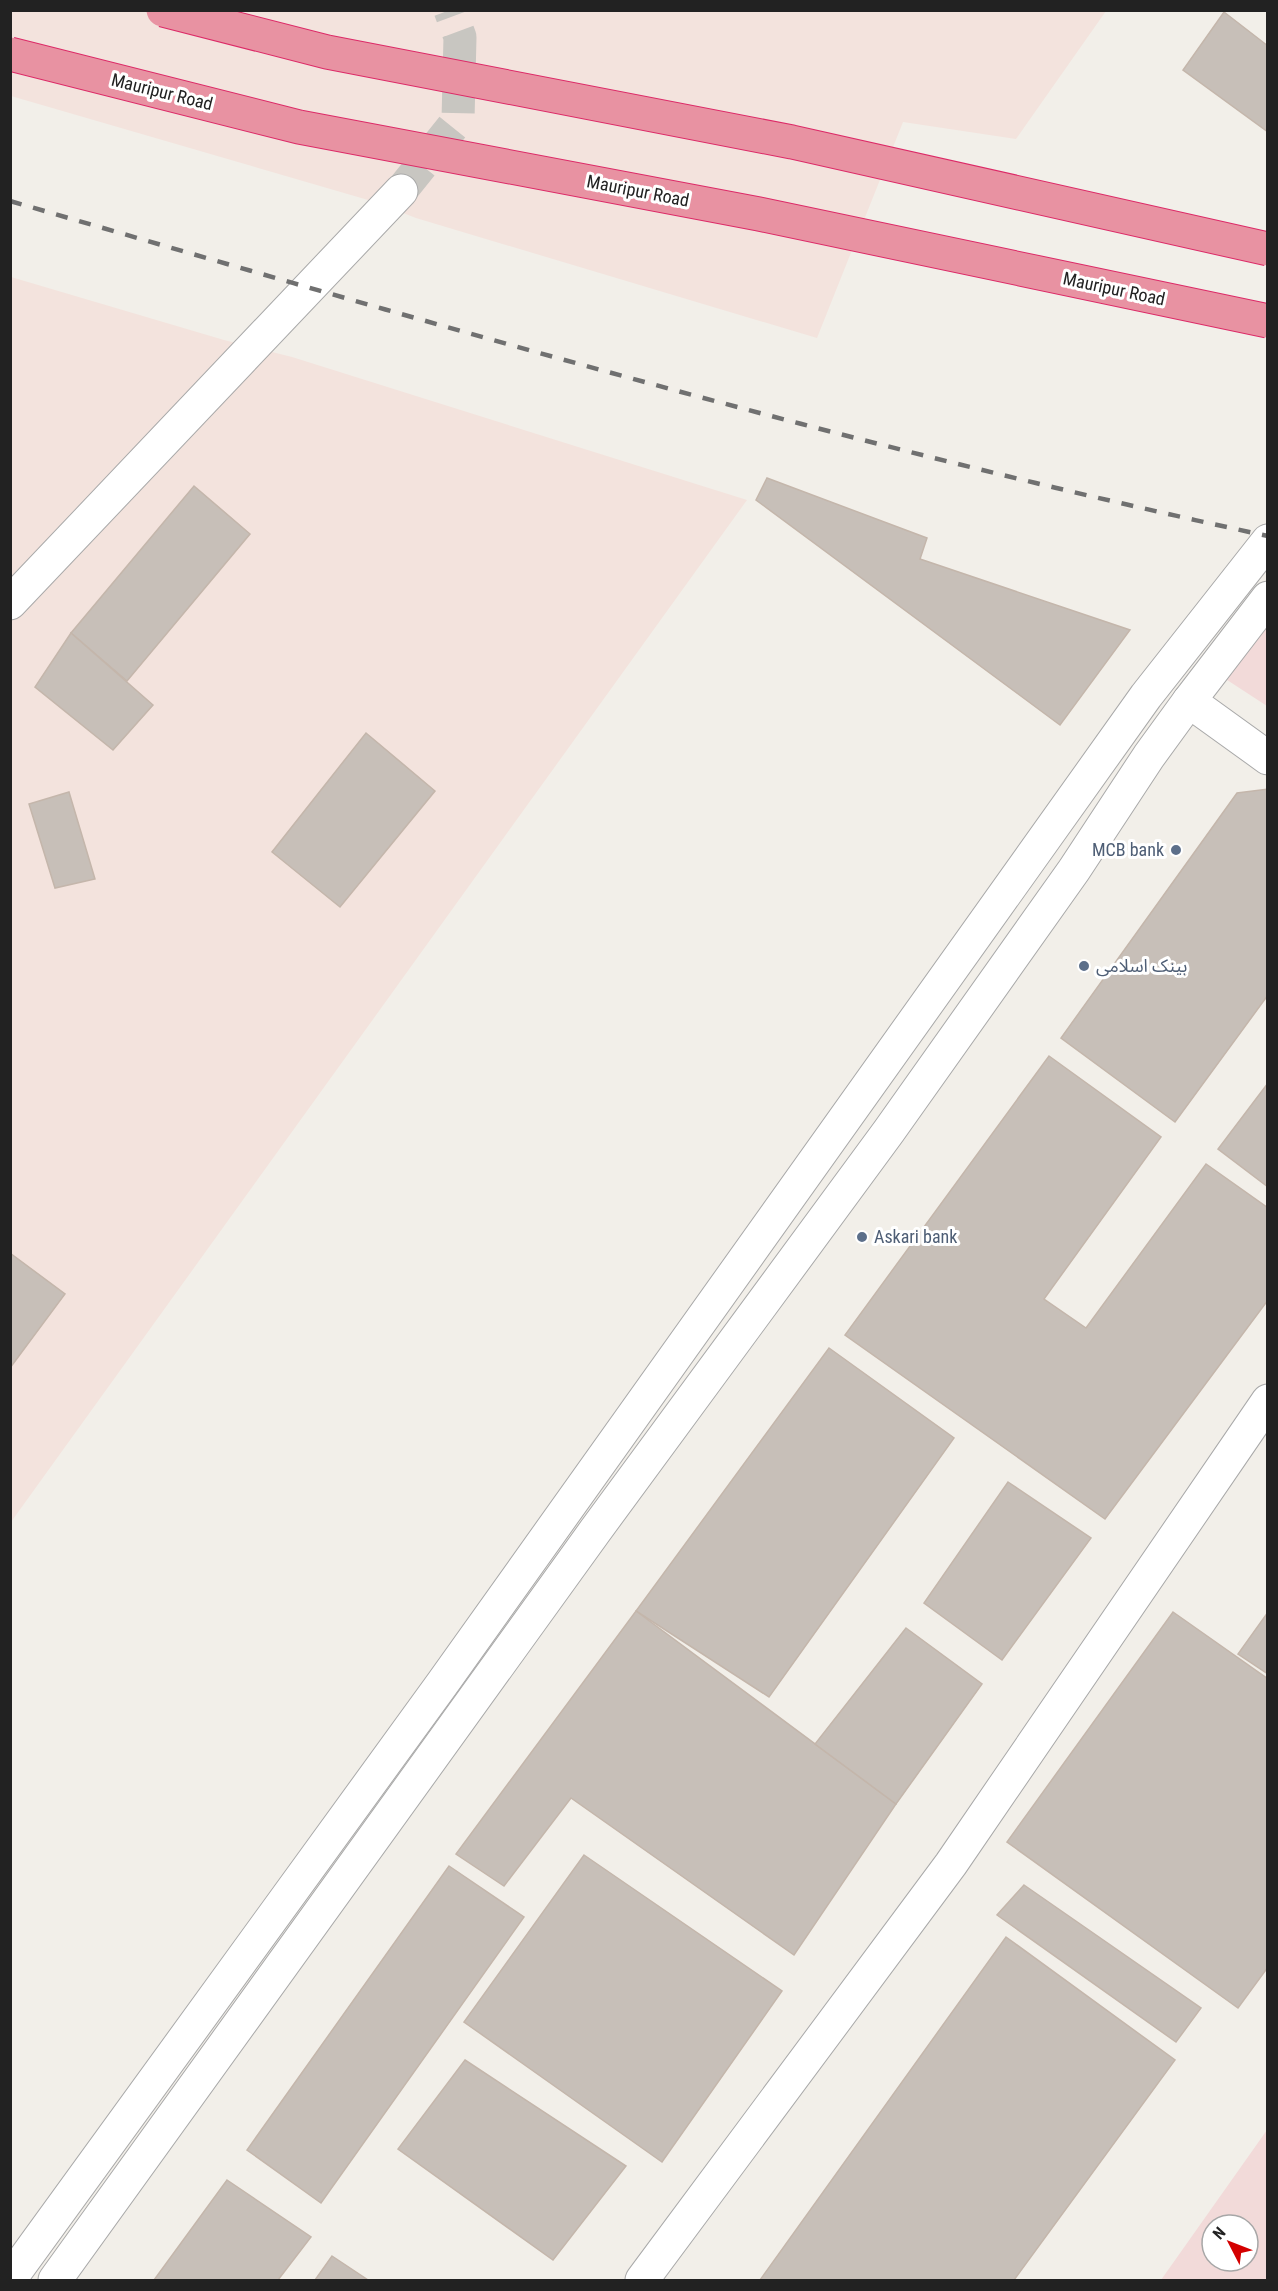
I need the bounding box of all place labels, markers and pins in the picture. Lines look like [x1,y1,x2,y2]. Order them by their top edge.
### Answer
place label: MCB bank [1092,839,1164,860]
marker: MCB bank [1169,843,1183,857]
place label: بینک اسلامی [1096,955,1187,977]
marker: بینک اسلامی [1077,959,1091,973]
place label: Askari bank [874,1226,957,1247]
marker: Askari bank [855,1230,869,1244]

